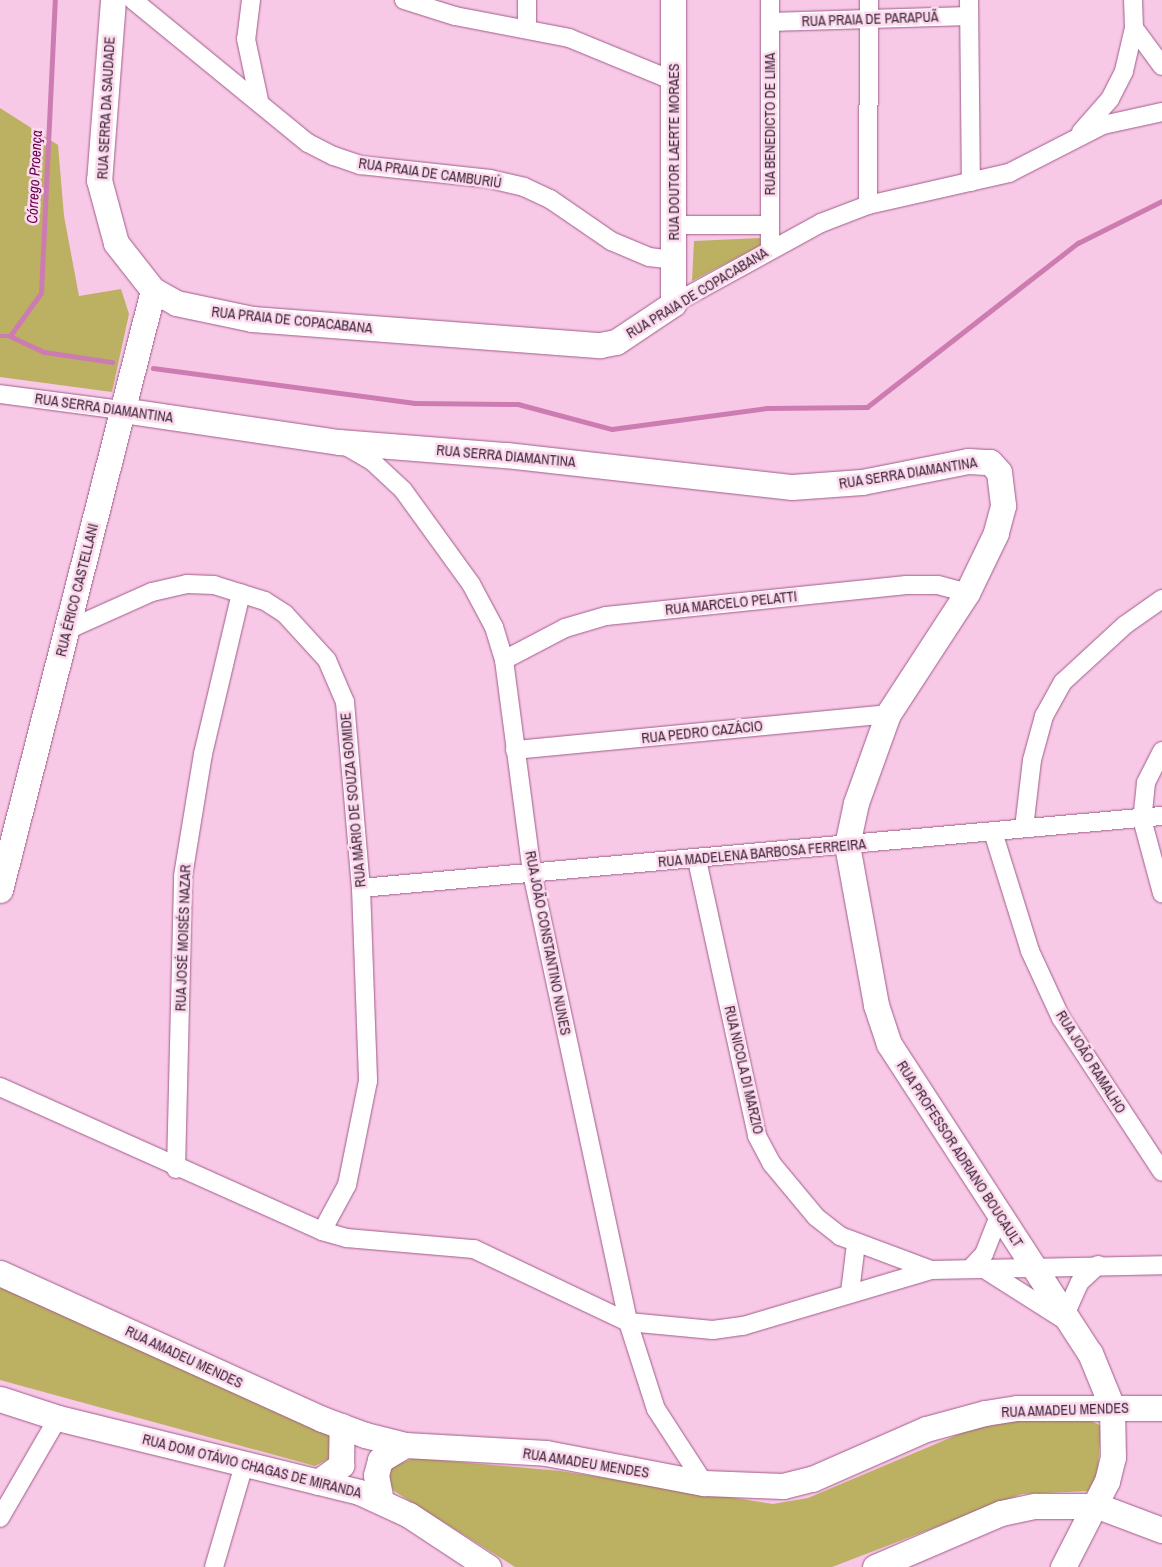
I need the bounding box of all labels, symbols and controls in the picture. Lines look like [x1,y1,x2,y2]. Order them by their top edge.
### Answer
street label: RUA PRAIA DE PARAPUÃ [801,8,939,30]
street label: RUA SERRA DA SAUDADE [94,35,118,181]
street label: RUA BENEDICTO DE LIMA [762,52,778,196]
street label: RUA DOUTOR LAERTE MORAES [666,63,682,241]
water label: Córrego Proença [23,130,45,224]
street label: RUA PRAIA DE CAMBURIÚ [357,155,503,191]
street label: RUA PRAIA DE COPACABANA [623,244,771,342]
street label: RUA PRAIA DE COPACABANA [210,303,374,337]
street label: RUA SERRA DIAMANTINA [33,390,175,426]
street label: RUA SERRA DIAMANTINA [435,441,577,471]
street label: RUA SERRA DIAMANTINA [837,454,979,492]
street label: RUA ÉRICO CASTELLANI [52,521,102,659]
street label: RUA MARCELO PELATTI [664,588,798,618]
street label: RUA MÁRIO DE SOUZA GOMIDE [337,711,369,889]
street label: RUA PEDRO CAZÁCIO [640,717,764,747]
street label: RUA MADELENA BARBOSA FERREIRA [656,835,868,871]
street label: RUA JOÃO CONSTANTINO NUNES [522,849,574,1037]
street label: RUA JOSÉ MOISÉS NAZAR [172,864,194,1012]
street label: RUA NICOLA DI MARZIO [721,1003,767,1137]
street label: RUA JOÃO RAMALHO [1052,1007,1130,1117]
street label: RUA PROFESSOR ADRIANO BOUCAULT [893,1057,1027,1251]
street label: RUA AMADEU MENDES [122,1322,246,1392]
street label: RUA AMADEU MENDES [1000,1399,1130,1421]
street label: RUA DOM OTÁVIO CHAGAS DE MIRANDA [140,1431,364,1501]
street label: RUA AMADEU MENDES [521,1445,651,1481]

